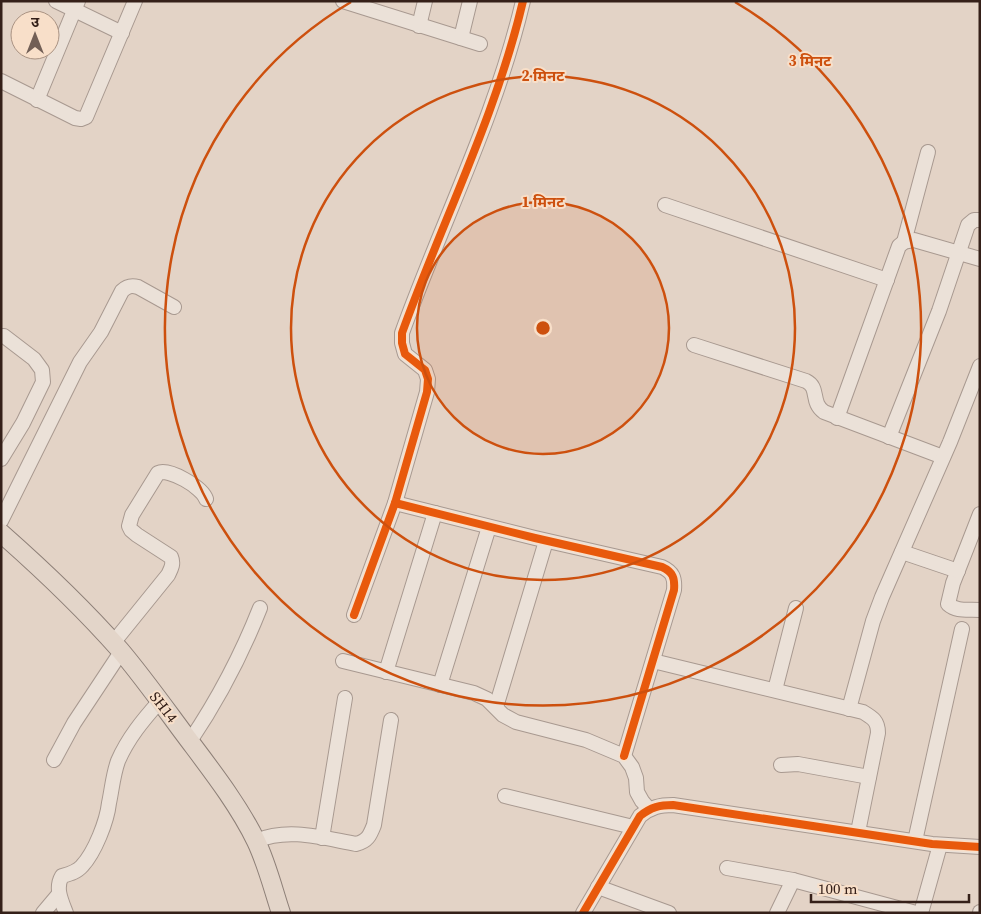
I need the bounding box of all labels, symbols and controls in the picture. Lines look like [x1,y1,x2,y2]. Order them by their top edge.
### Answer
north arrow [10,10,60,60]
text: उ [31,12,40,32]
text: 3 मिनट [789,50,832,71]
text: 2 मिनट [522,65,565,86]
text: 1 मिनट [522,191,565,212]
centre of rings [534,319,552,337]
street label: SH14 [145,687,183,727]
scale bar [811,872,968,904]
text: 100 m [818,878,858,899]

